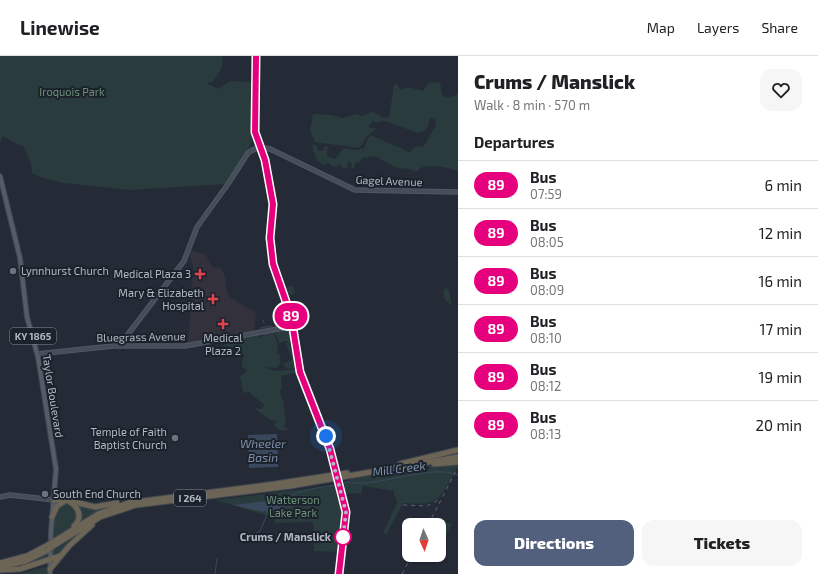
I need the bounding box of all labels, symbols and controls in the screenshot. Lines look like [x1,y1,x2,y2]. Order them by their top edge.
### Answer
text: Linewise [20,16,100,39]
text: Map [647,19,675,36]
text: Layers [697,19,739,36]
text: Share [761,19,798,36]
button: heart [760,69,802,111]
text: Crums / Manslick [474,70,635,93]
park label: Iroquois Park [39,85,105,98]
text: Walk · 8 min · 570 m [474,97,590,113]
text: Departures [474,133,554,151]
text: Bus [530,168,556,186]
street label: Gagel Avenue [355,173,423,188]
text: 89 [488,176,504,193]
text: 6 min [764,176,802,194]
text: 07:59 [530,186,562,202]
text: Bus [530,216,556,234]
text: 89 [488,224,504,241]
text: 12 min [759,224,802,242]
text: 08:05 [530,234,564,250]
place label: Lynnhurst Church [21,264,109,277]
text: Bus [530,264,556,282]
marker: Lynnhurst Church [8,266,18,276]
place label: Medical Plaza 3 [114,267,191,280]
marker: Medical Plaza 3 [194,268,206,280]
text: 89 [488,272,504,289]
text: 16 min [759,272,802,290]
text: 08:09 [530,282,564,298]
place label: Mary & Elizabeth Hospital [118,286,205,312]
marker: Mary & Elizabeth Hospital [207,293,219,305]
line badge: 89 [273,303,309,329]
text: 89 [283,307,299,324]
text: Bus [530,312,556,330]
marker: Medical Plaza 2 [217,318,229,330]
text: 89 [488,320,504,337]
text: 17 min [759,320,802,338]
road number: KY 1865 [10,328,56,344]
street label: Bluegrass Avenue [96,329,186,344]
text: 08:10 [530,330,562,346]
place label: Medical Plaza 2 [203,331,243,357]
street label: Taylor Boulevard [40,353,67,439]
text: Bus [530,360,556,378]
text: 89 [488,368,504,385]
text: 19 min [759,368,802,386]
text: 08:12 [530,378,561,394]
text: Bus [530,408,556,426]
text: 89 [488,416,504,433]
text: 20 min [756,416,802,434]
place label: Temple of Faith Baptist Church [91,425,167,451]
your location [316,426,336,446]
text: 08:13 [530,426,561,442]
marker: Temple of Faith Baptist Church [170,433,180,443]
water label: Wheeler Basin [240,436,286,464]
water label: Mill Creek [371,458,426,478]
place label: South End Church [53,487,141,500]
marker: South End Church [40,489,50,499]
road number: I 264 [174,490,206,506]
park label: Watterson Lake Park [266,493,320,519]
north arrow [402,518,446,562]
map controls [402,518,446,562]
button: Directions [474,520,634,566]
button: Tickets [642,520,802,566]
marker: Crums / Manslick [334,528,352,546]
place label: Crums / Manslick [240,530,332,543]

